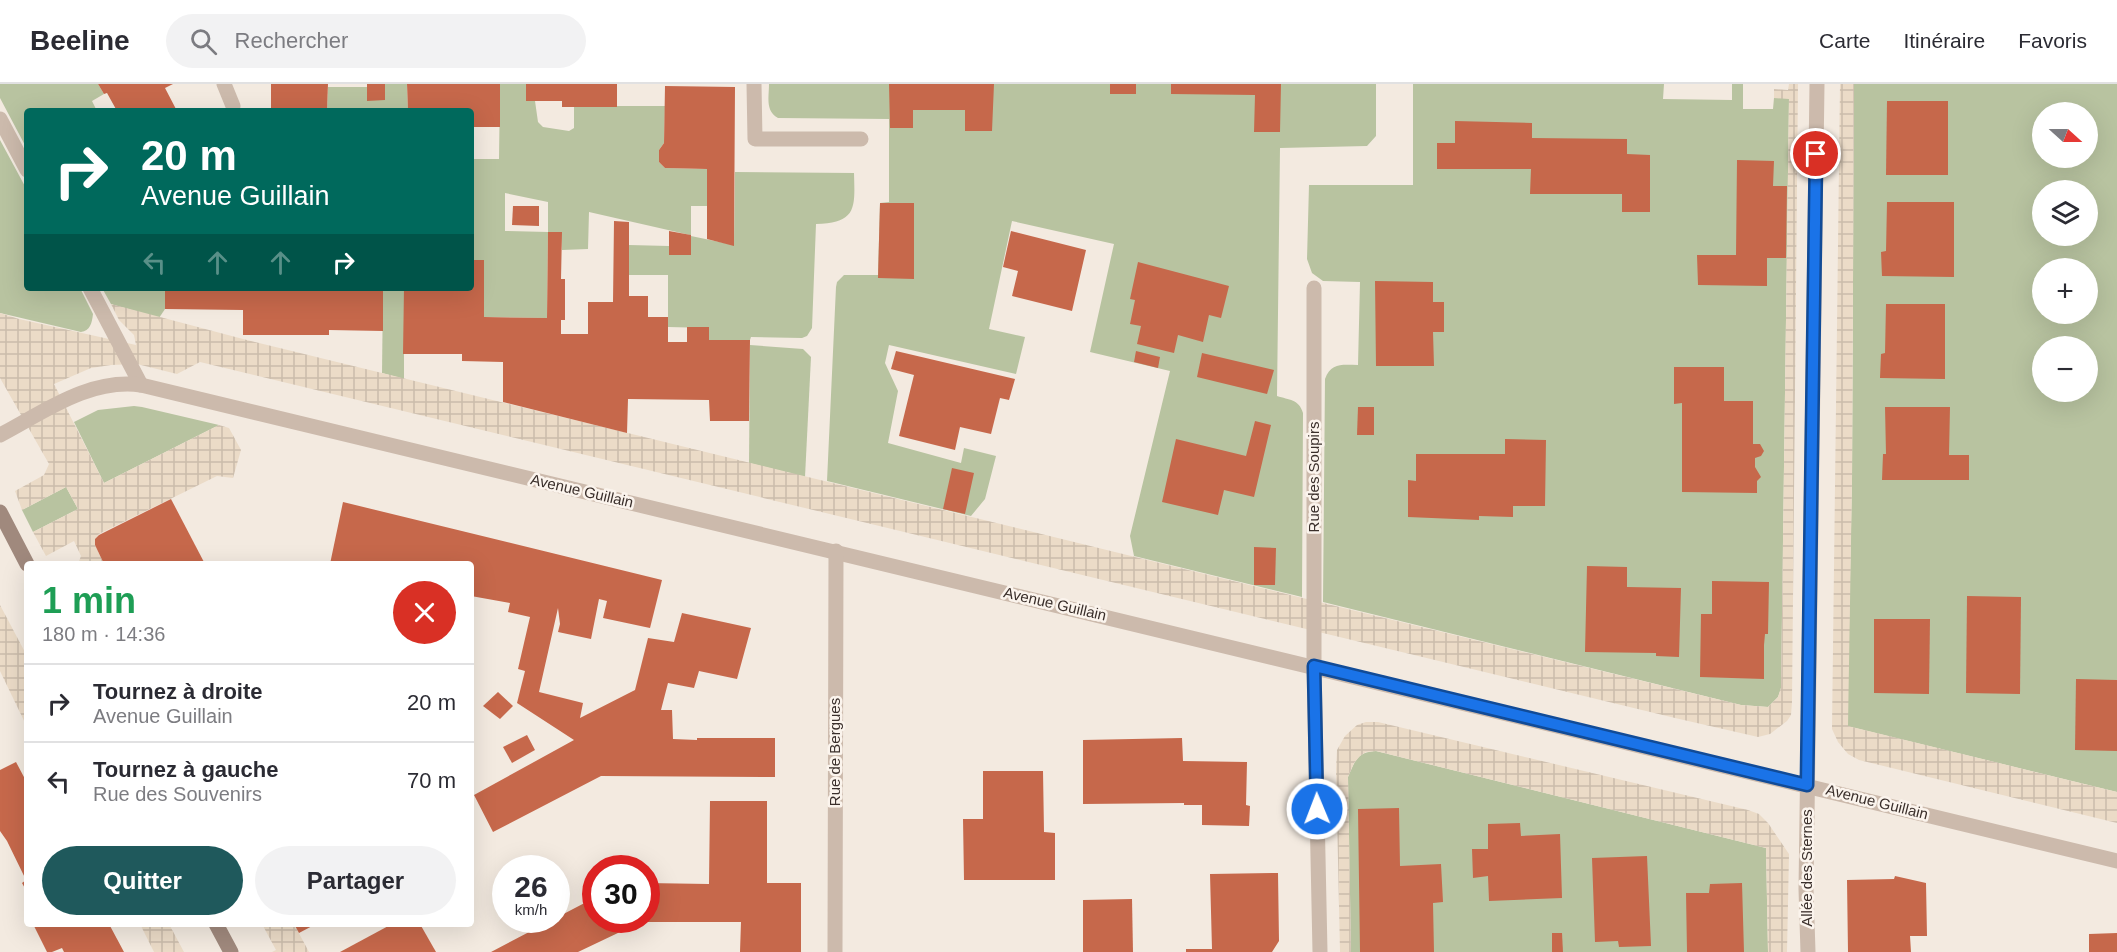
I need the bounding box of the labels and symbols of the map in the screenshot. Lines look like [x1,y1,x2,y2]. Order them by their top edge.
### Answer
north arrow [2032,102,2098,168]
pin [1790,128,1841,179]
street label: Rue des Soupirs [1305,422,1322,532]
street label: Avenue Guillain [529,470,635,511]
street label: Avenue Guillain [1002,583,1108,624]
street label: Rue de Bergues [826,698,843,806]
position arrow [1285,777,1349,841]
street label: Avenue Guillain [1824,781,1930,822]
street label: Allée des Sternes [1798,809,1815,927]
speed limit sign: 30 [582,855,660,933]

